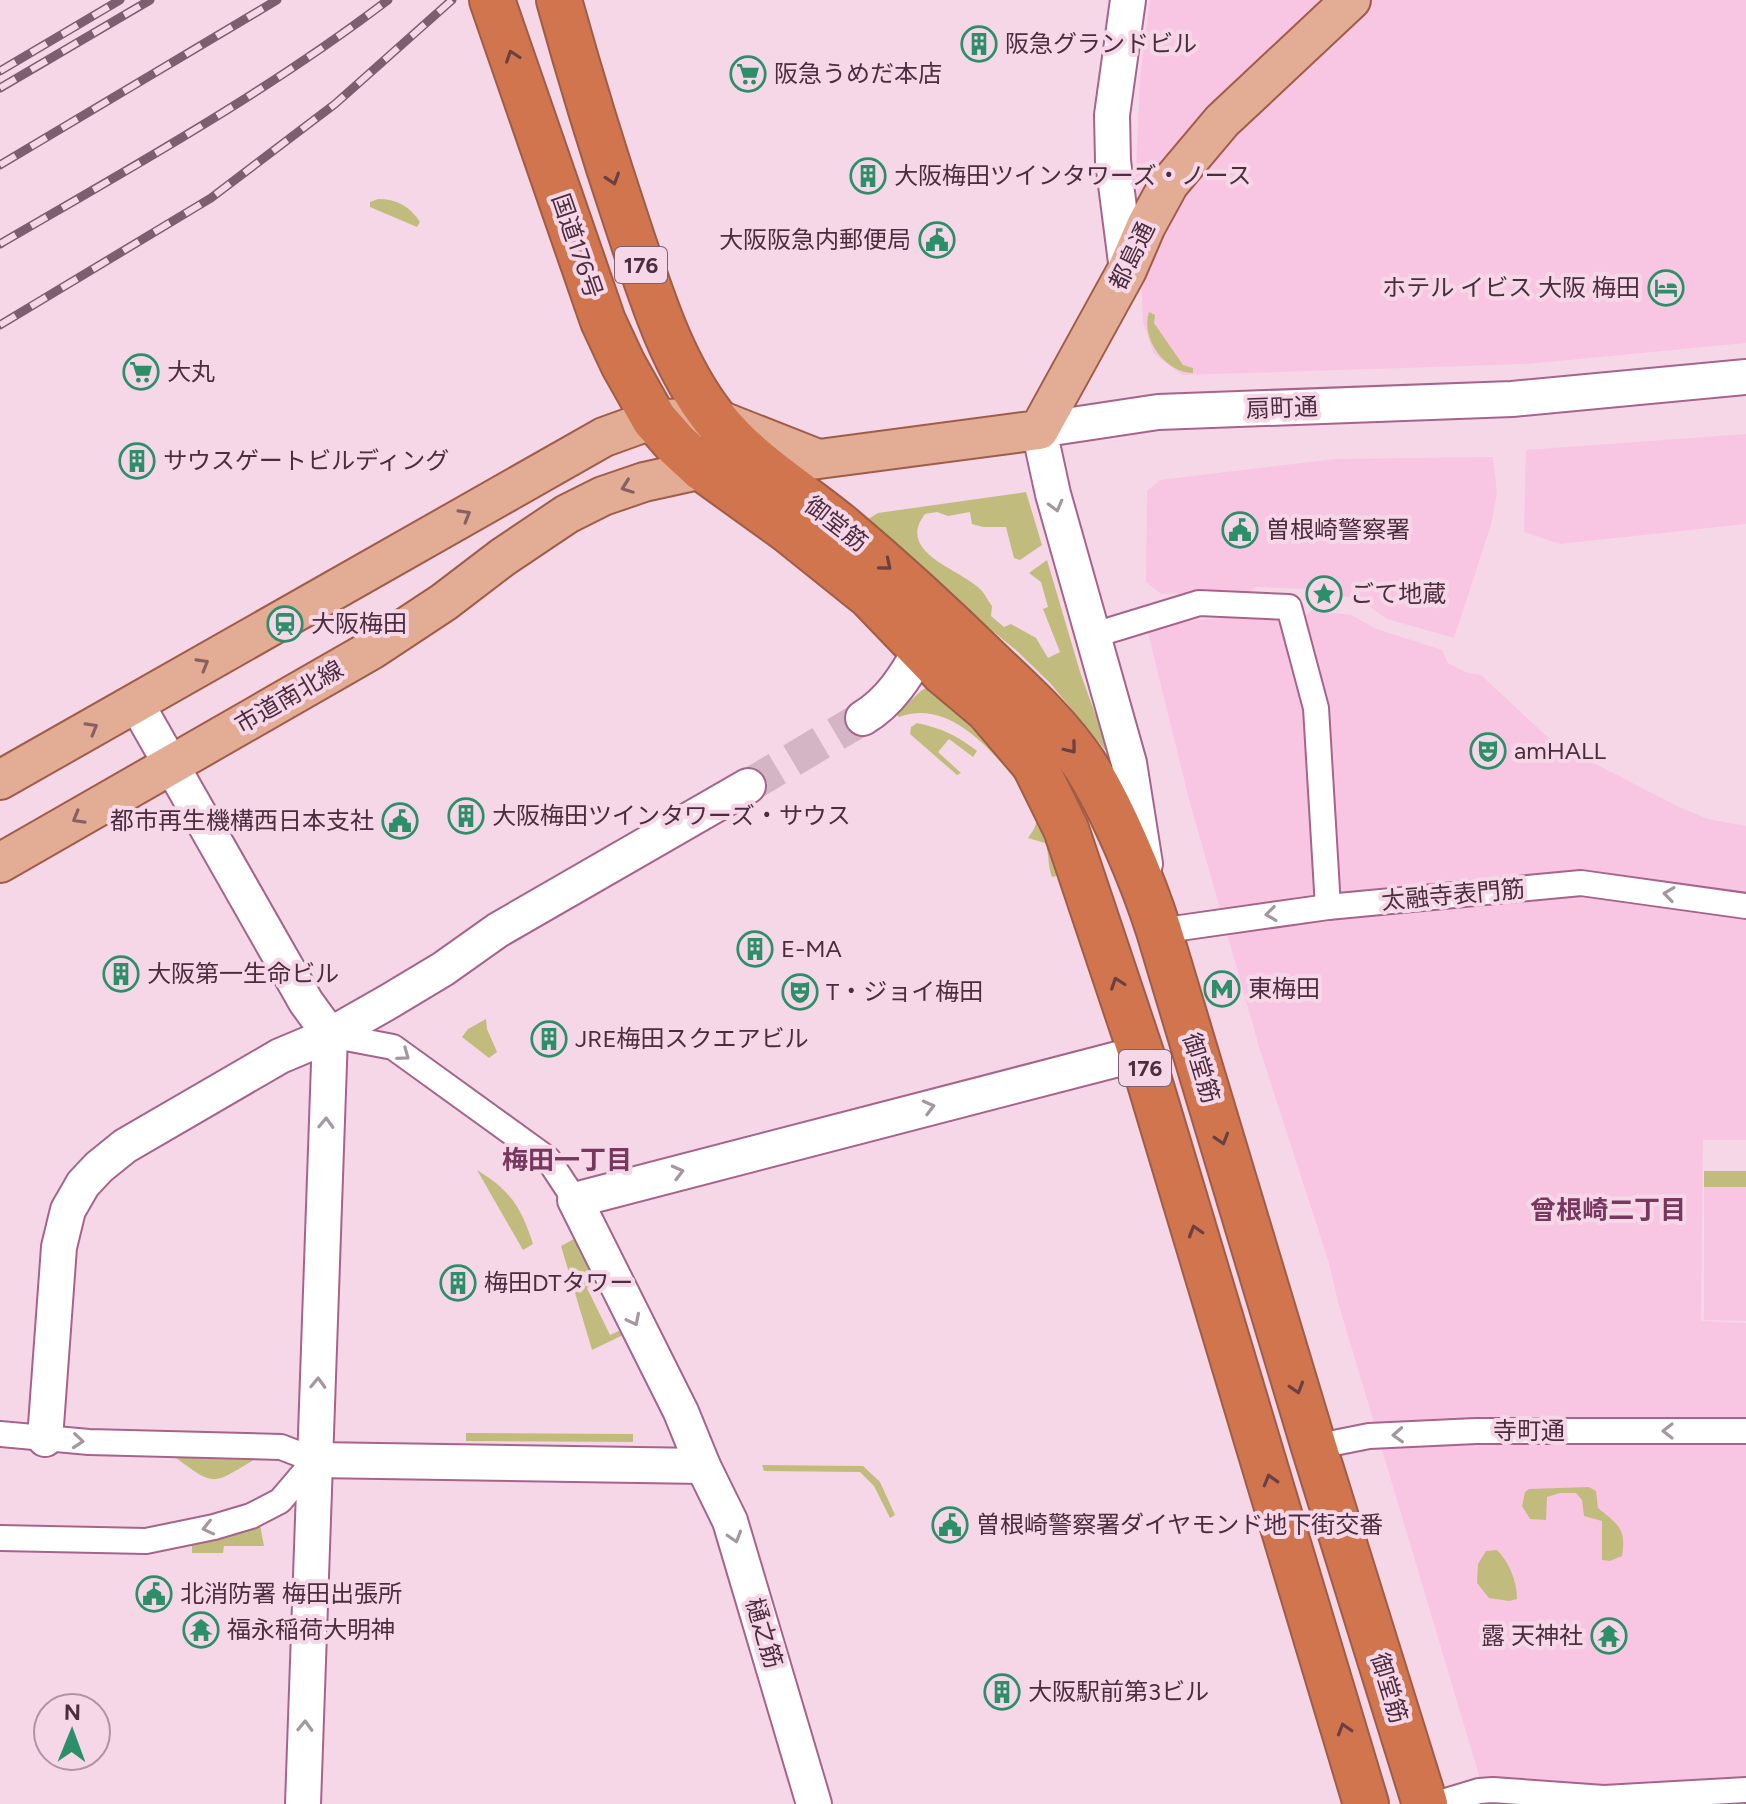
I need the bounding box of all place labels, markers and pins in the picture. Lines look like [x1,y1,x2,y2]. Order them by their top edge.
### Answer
building icon: 阪急グランドビル [960,25,998,63]
place label: 阪急グランドビル [1005,29,1197,58]
supermarket icon: 阪急うめだ本店 [729,55,767,93]
place label: 阪急うめだ本店 [774,59,942,88]
building icon: 大阪梅田ツインタワーズ・ノース [849,157,887,195]
place label: 大阪梅田ツインタワーズ・ノース [894,161,1252,190]
public building icon: 大阪阪急内郵便局 [918,221,956,259]
place label: 大阪阪急内郵便局 [719,225,911,254]
hotel icon: ホテル イビス 大阪 梅田 [1647,269,1685,307]
place label: ホテル イビス 大阪 梅田 [1382,273,1640,302]
supermarket icon: 大丸 [122,353,160,391]
place label: 大丸 [167,357,215,386]
building icon: サウスゲートビルディング [118,442,156,480]
place label: サウスゲートビルディング [163,446,449,475]
public building icon: 曽根崎警察署 [1221,511,1259,549]
place label: 曽根崎警察署 [1266,515,1410,544]
place icon: ごて地蔵 [1305,575,1343,613]
place label: ごて地蔵 [1350,579,1446,608]
station icon: 大阪梅田 [266,605,304,643]
place label: 大阪梅田 [311,609,407,638]
theatre icon: amHALL [1469,732,1507,770]
place label: amHALL [1514,736,1606,765]
building icon: 大阪梅田ツインタワーズ・サウス [447,797,485,835]
place label: 大阪梅田ツインタワーズ・サウス [492,801,851,830]
public building icon: 都市再生機構西日本支社 [381,802,419,840]
place label: 都市再生機構西日本支社 [110,806,374,835]
building icon: E-MA [736,930,774,968]
place label: E-MA [781,934,843,963]
building icon: 大阪第一生命ビル [102,955,140,993]
place label: 大阪第一生命ビル [147,959,339,988]
metro station icon: 東梅田 [1203,970,1241,1008]
theatre icon: T・ジョイ梅田 [781,973,819,1011]
place label: 東梅田 [1248,974,1320,1003]
place label: T・ジョイ梅田 [826,977,983,1006]
building icon: JRE梅田スクエアビル [530,1020,568,1058]
place label: JRE梅田スクエアビル [575,1024,809,1053]
building icon: 梅田DTタワー [439,1264,477,1302]
place label: 梅田DTタワー [484,1268,634,1297]
public building icon: 曽根崎警察署ダイヤモンド地下街交番 [931,1506,969,1544]
place label: 曽根崎警察署ダイヤモンド地下街交番 [976,1510,1383,1539]
public building icon: 北消防署 梅田出張所 [135,1575,173,1613]
place label: 北消防署 梅田出張所 [180,1579,402,1608]
temple icon: 福永稲荷大明神 [182,1611,220,1649]
place label: 福永稲荷大明神 [227,1615,395,1644]
temple icon: 露 天神社 [1590,1617,1628,1655]
place label: 露 天神社 [1481,1621,1583,1650]
building icon: 大阪駅前第3ビル [983,1673,1021,1711]
place label: 大阪駅前第3ビル [1028,1677,1209,1706]

